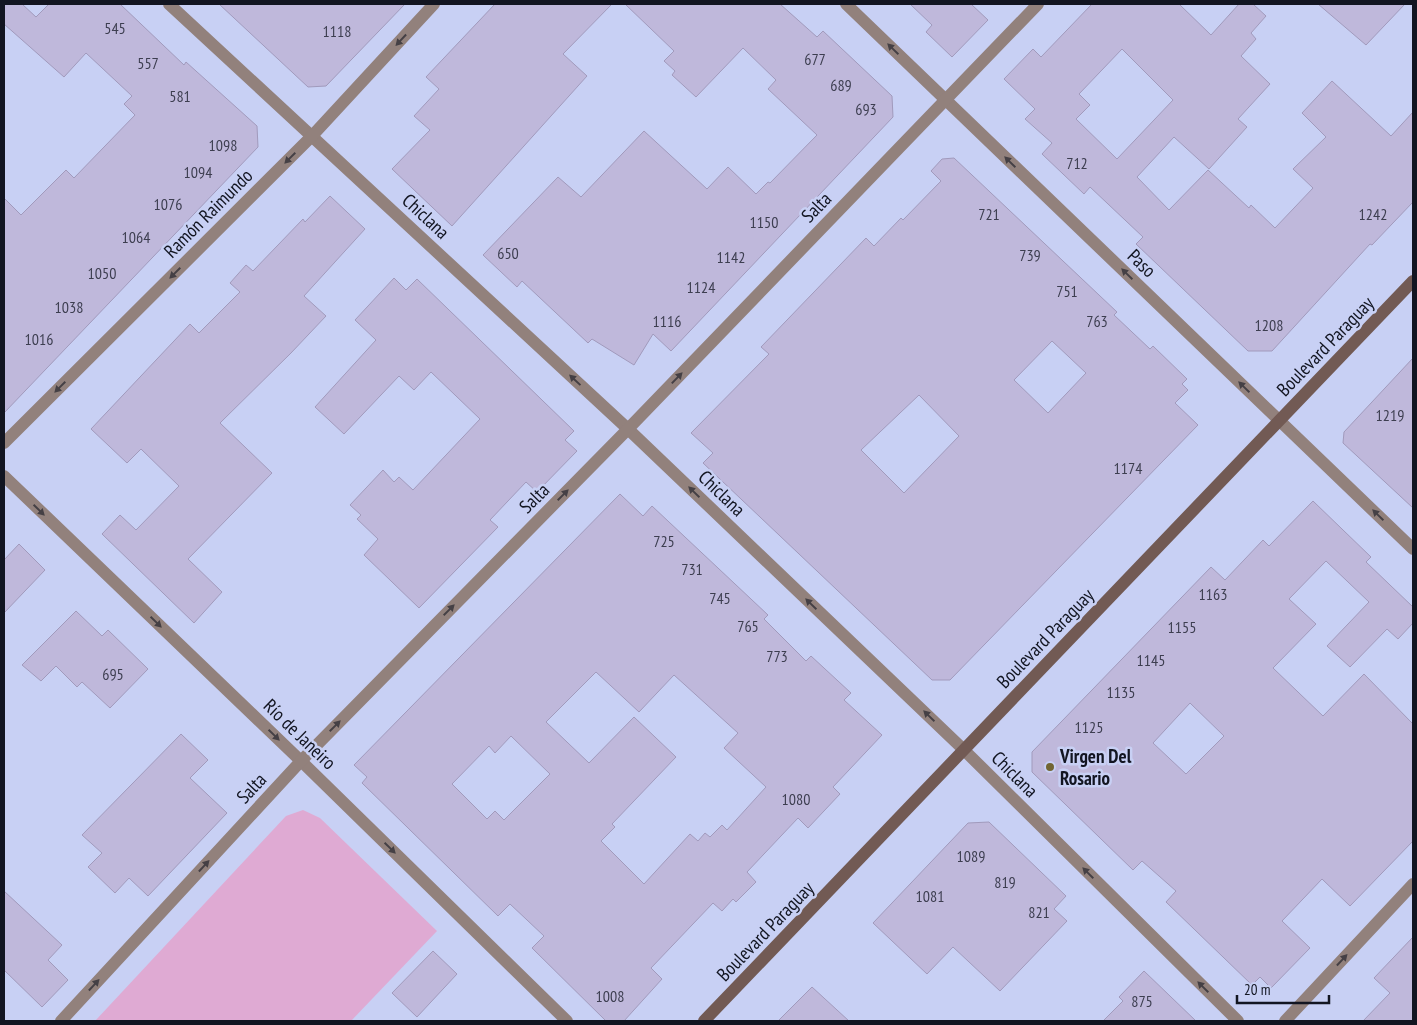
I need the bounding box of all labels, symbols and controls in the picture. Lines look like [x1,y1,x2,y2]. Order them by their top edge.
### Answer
house number: 545 [104,18,126,38]
house number: 1118 [323,21,351,41]
one-way arrow [395,33,407,45]
one-way arrow [887,43,899,55]
house number: 677 [804,49,826,69]
house number: 557 [137,53,159,73]
house number: 689 [830,75,852,95]
house number: 581 [169,86,191,106]
house number: 693 [855,99,877,119]
house number: 1098 [209,135,237,155]
one-way arrow [284,152,296,164]
house number: 712 [1066,153,1088,173]
one-way arrow [1004,156,1016,168]
house number: 1094 [184,162,212,182]
street label: Ramón Raimundo [159,164,257,262]
street label: Salta [796,187,836,227]
street label: Chiclana [397,188,455,244]
house number: 1076 [154,194,182,214]
house number: 721 [978,204,1000,224]
house number: 1242 [1359,204,1387,224]
house number: 1150 [750,212,778,232]
house number: 1064 [122,227,150,247]
house number: 650 [497,243,519,263]
street label: Paso [1123,244,1161,282]
house number: 739 [1019,245,1041,265]
house number: 1142 [717,247,745,267]
house number: 1050 [88,263,116,283]
one-way arrow [169,266,181,278]
one-way arrow [1122,268,1134,280]
house number: 1124 [687,277,715,297]
house number: 751 [1056,281,1078,301]
street label: Boulevard Paraguay [1271,290,1379,401]
house number: 1038 [55,297,83,317]
house number: 1116 [653,311,681,331]
house number: 763 [1086,311,1108,331]
house number: 1208 [1255,315,1283,335]
house number: 1016 [25,329,53,349]
one-way arrow [671,373,683,385]
one-way arrow [570,374,582,386]
one-way arrow [54,381,66,393]
one-way arrow [1239,381,1251,393]
house number: 1219 [1376,405,1404,425]
house number: 1174 [1114,458,1142,478]
street label: Chiclana [694,465,750,521]
street label: Salta [514,478,554,518]
one-way arrow [688,486,700,498]
one-way arrow [557,489,569,501]
one-way arrow [33,504,45,516]
one-way arrow [1372,509,1384,521]
house number: 725 [653,531,675,551]
house number: 731 [681,559,703,579]
street label: Boulevard Paraguay [991,582,1099,693]
house number: 1163 [1199,584,1227,604]
house number: 745 [709,588,731,608]
one-way arrow [806,598,818,610]
one-way arrow [443,605,455,617]
one-way arrow [150,616,162,628]
house number: 765 [737,616,759,636]
house number: 1155 [1168,617,1196,637]
house number: 773 [766,646,788,666]
house number: 1145 [1137,650,1165,670]
house number: 695 [102,664,124,684]
house number: 1135 [1107,682,1135,702]
street label: Río de Janeiro [259,694,341,774]
one-way arrow [923,710,935,722]
house number: 1125 [1075,717,1103,737]
one-way arrow [329,720,341,732]
one-way arrow [267,729,279,741]
place label: Virgen Del Rosario [1059,744,1132,790]
street label: Chiclana [987,746,1043,802]
marker: Virgen Del Rosario [1044,761,1056,773]
street label: Salta [231,768,271,808]
house number: 1080 [782,789,810,809]
one-way arrow [384,842,396,854]
house number: 1089 [957,846,985,866]
one-way arrow [198,860,210,872]
one-way arrow [1082,867,1094,879]
house number: 819 [994,872,1016,892]
street label: Boulevard Paraguay [711,875,819,986]
house number: 1081 [916,886,944,906]
house number: 821 [1028,902,1050,922]
one-way arrow [1336,955,1348,967]
scale bar [1237,972,1330,1004]
one-way arrow [88,980,100,992]
text: 20 m [1244,980,1270,999]
one-way arrow [1198,981,1210,993]
house number: 1008 [596,986,624,1006]
house number: 875 [1131,991,1153,1011]

